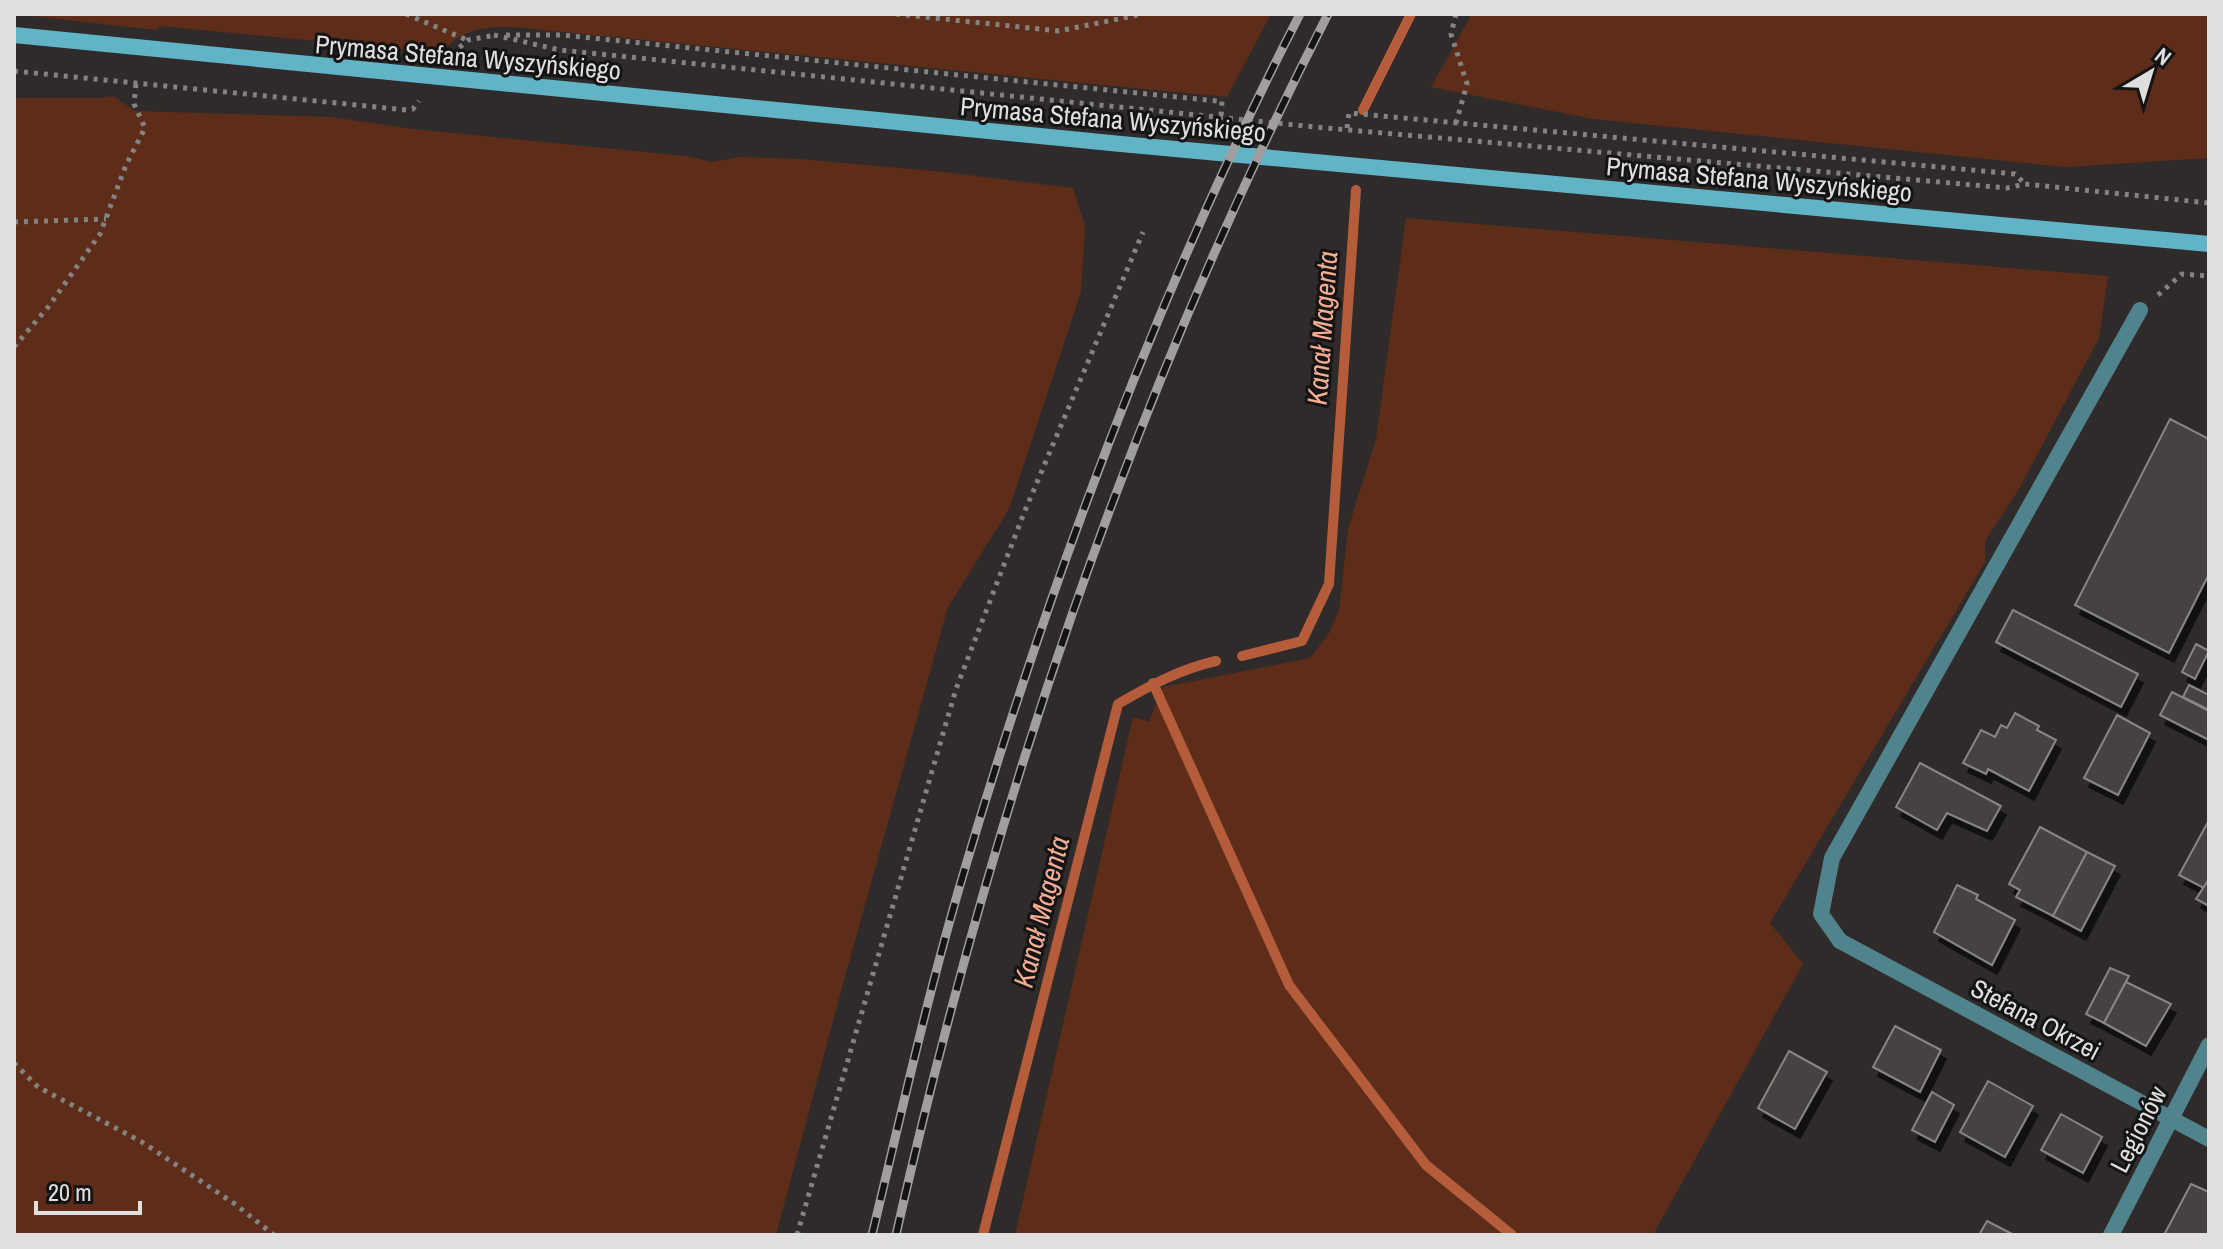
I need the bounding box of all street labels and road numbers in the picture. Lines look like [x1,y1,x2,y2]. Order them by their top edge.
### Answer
street label: Prymasa Stefana Wyszyńskiego [314,26,622,88]
street label: Prymasa Stefana Wyszyńskiego [959,88,1267,150]
street label: Prymasa Stefana Wyszyńskiego [1605,148,1913,210]
street label: Stefana Okrzei [1965,970,2107,1068]
street label: Legionów [2101,1079,2175,1178]

